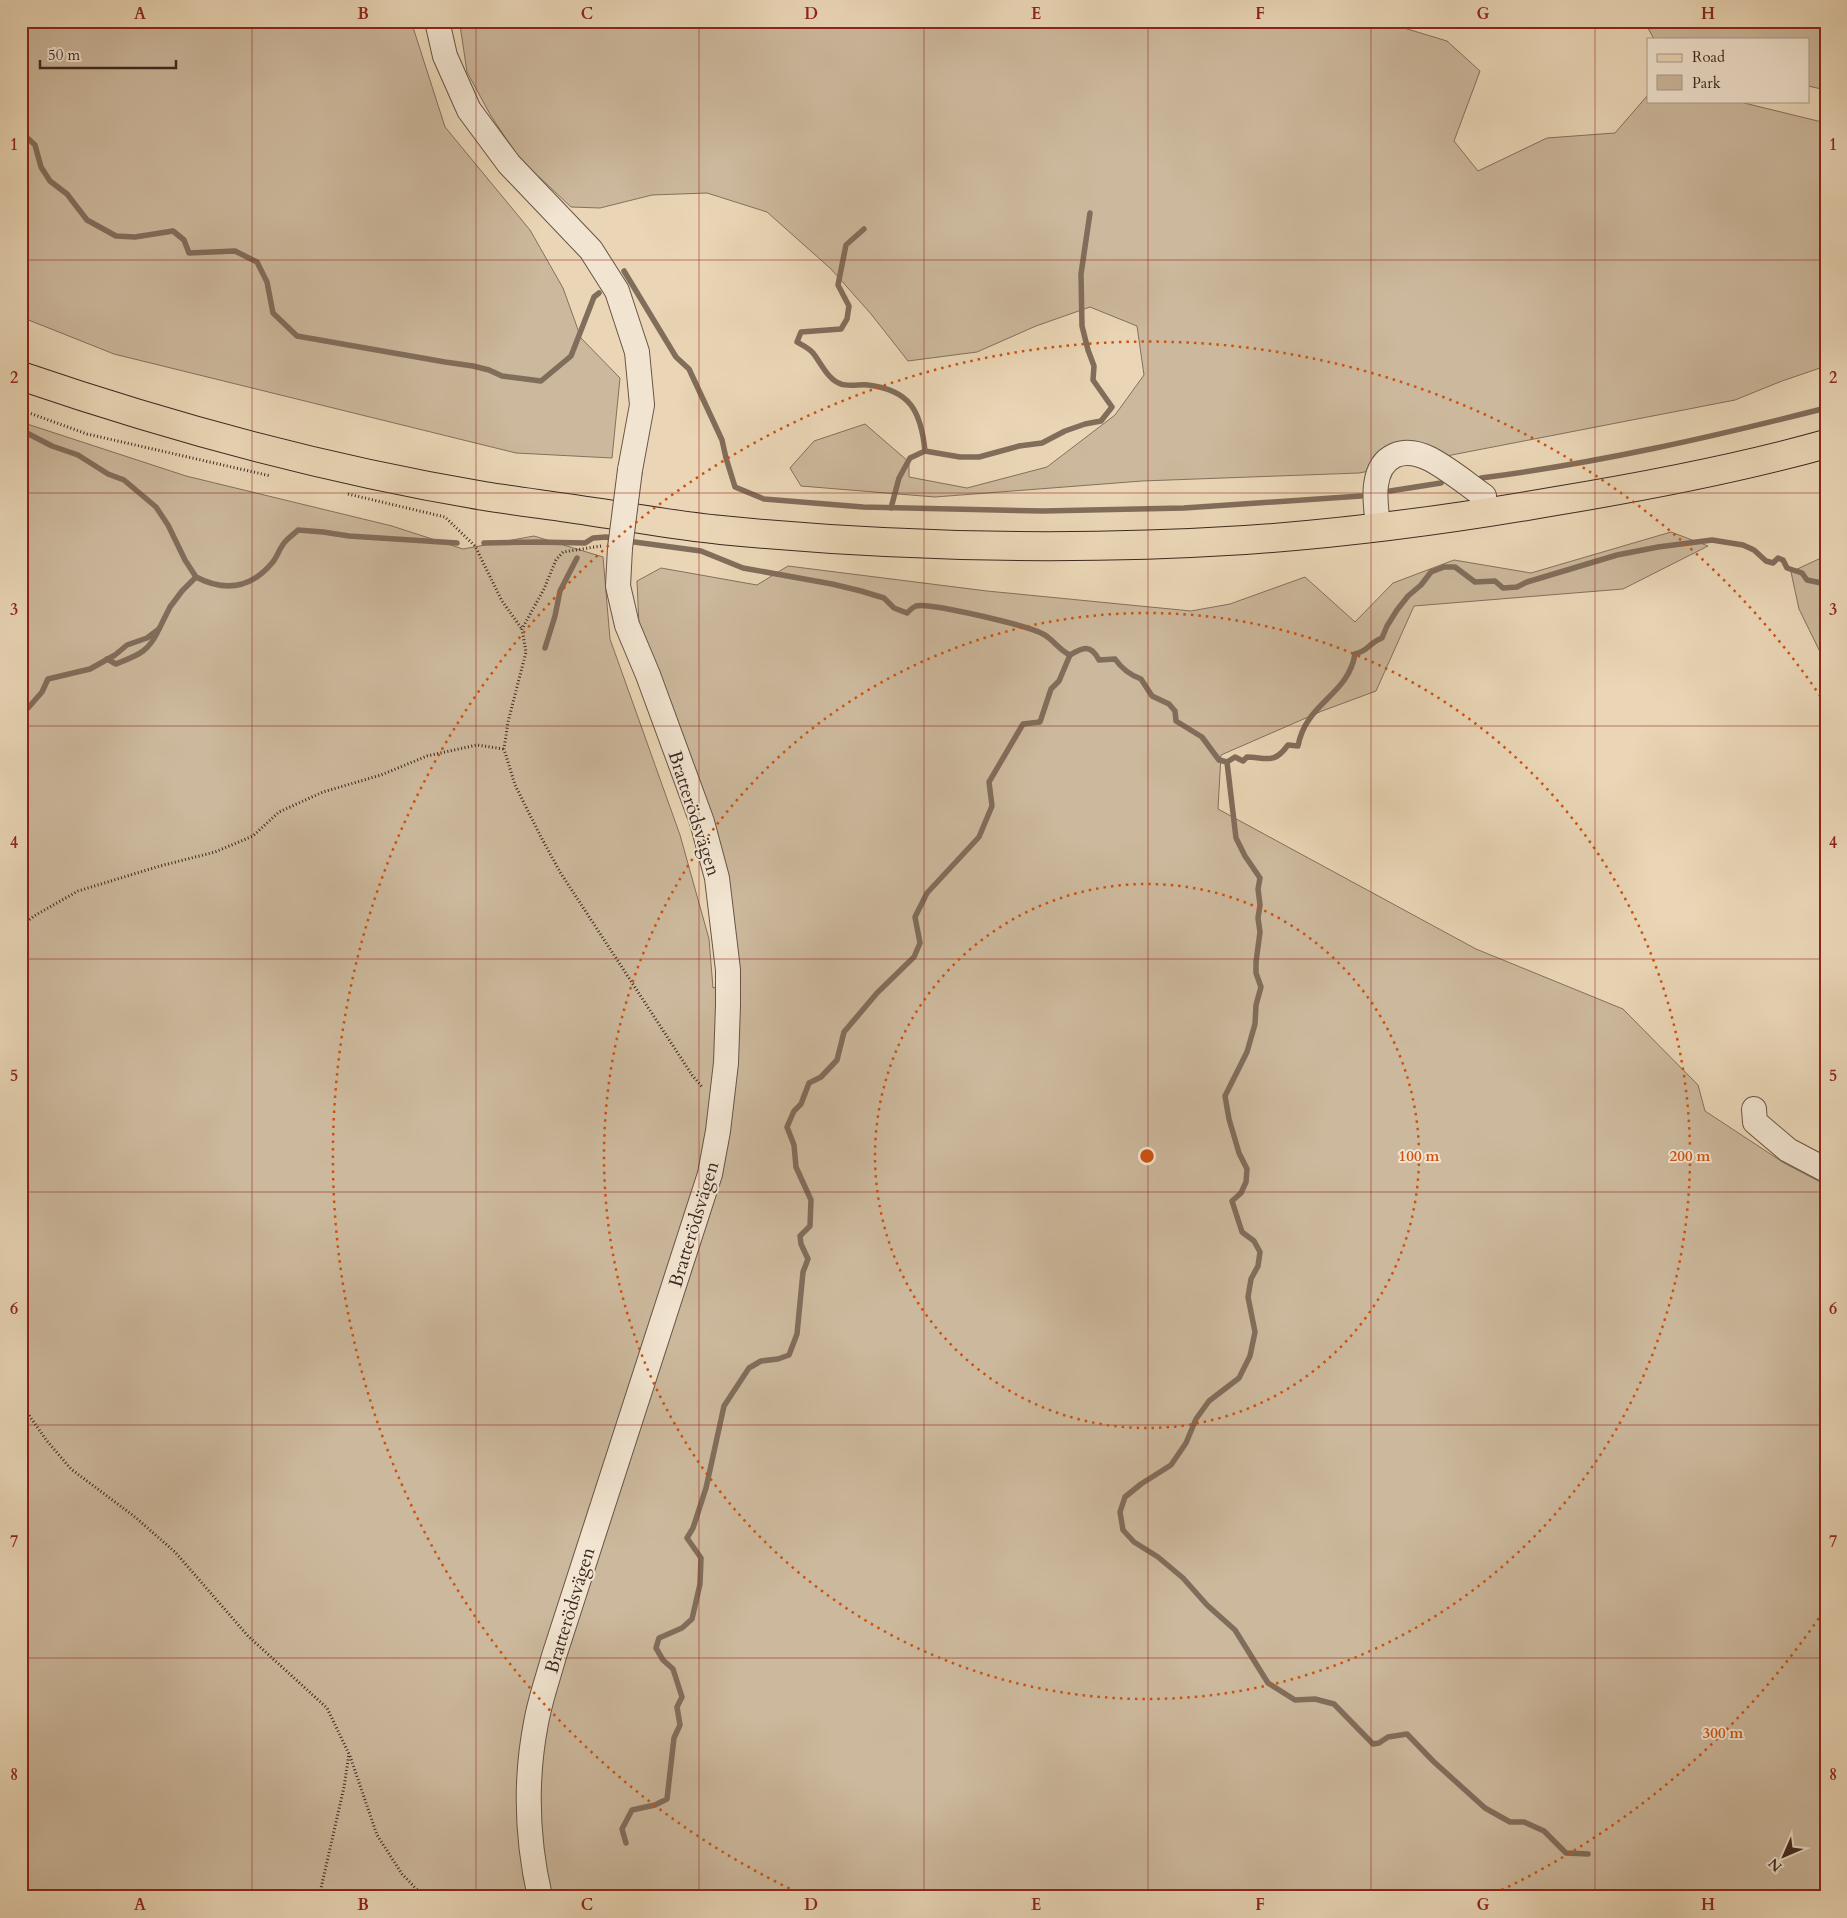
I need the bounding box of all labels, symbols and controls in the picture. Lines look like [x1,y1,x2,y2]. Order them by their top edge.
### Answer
text: A [134,3,146,25]
text: B [357,3,369,25]
text: C [581,3,593,25]
text: D [804,3,818,25]
text: E [1031,3,1041,25]
text: F [1255,3,1265,25]
text: G [1476,3,1490,25]
text: H [1701,3,1715,25]
scale bar [40,38,176,70]
legend [1647,38,1810,102]
text: 50 m [48,45,80,65]
text: Road [1692,47,1725,67]
text: Park [1692,73,1721,93]
text: 1 [10,134,18,156]
text: 1 [1829,134,1837,156]
text: 2 [10,367,18,389]
text: 2 [1829,367,1837,389]
text: 3 [10,599,18,621]
text: 3 [1829,599,1837,621]
street label: Bratterödsvägen [662,747,727,880]
text: 4 [10,832,18,854]
text: 4 [1829,832,1837,854]
text: 5 [10,1065,18,1087]
text: 5 [1829,1065,1837,1087]
text: 100 m [1399,1146,1440,1166]
text: 200 m [1670,1146,1711,1166]
centre of rings [1138,1147,1156,1165]
street label: Bratterödsvägen [662,1158,726,1290]
text: 6 [10,1298,18,1320]
text: 6 [1829,1298,1837,1320]
text: 7 [10,1531,18,1553]
text: 7 [1829,1531,1837,1553]
street label: Bratterödsvägen [538,1544,602,1676]
text: 300 m [1703,1723,1744,1743]
text: 8 [10,1764,18,1786]
text: 8 [1829,1764,1837,1786]
north arrow [1760,1830,1810,1880]
text: N [1764,1854,1786,1876]
text: A [134,1894,146,1916]
text: B [357,1894,369,1916]
text: C [581,1894,593,1916]
text: D [804,1894,818,1916]
text: E [1031,1894,1041,1916]
text: F [1255,1894,1265,1916]
text: G [1476,1894,1490,1916]
text: H [1701,1894,1715,1916]

